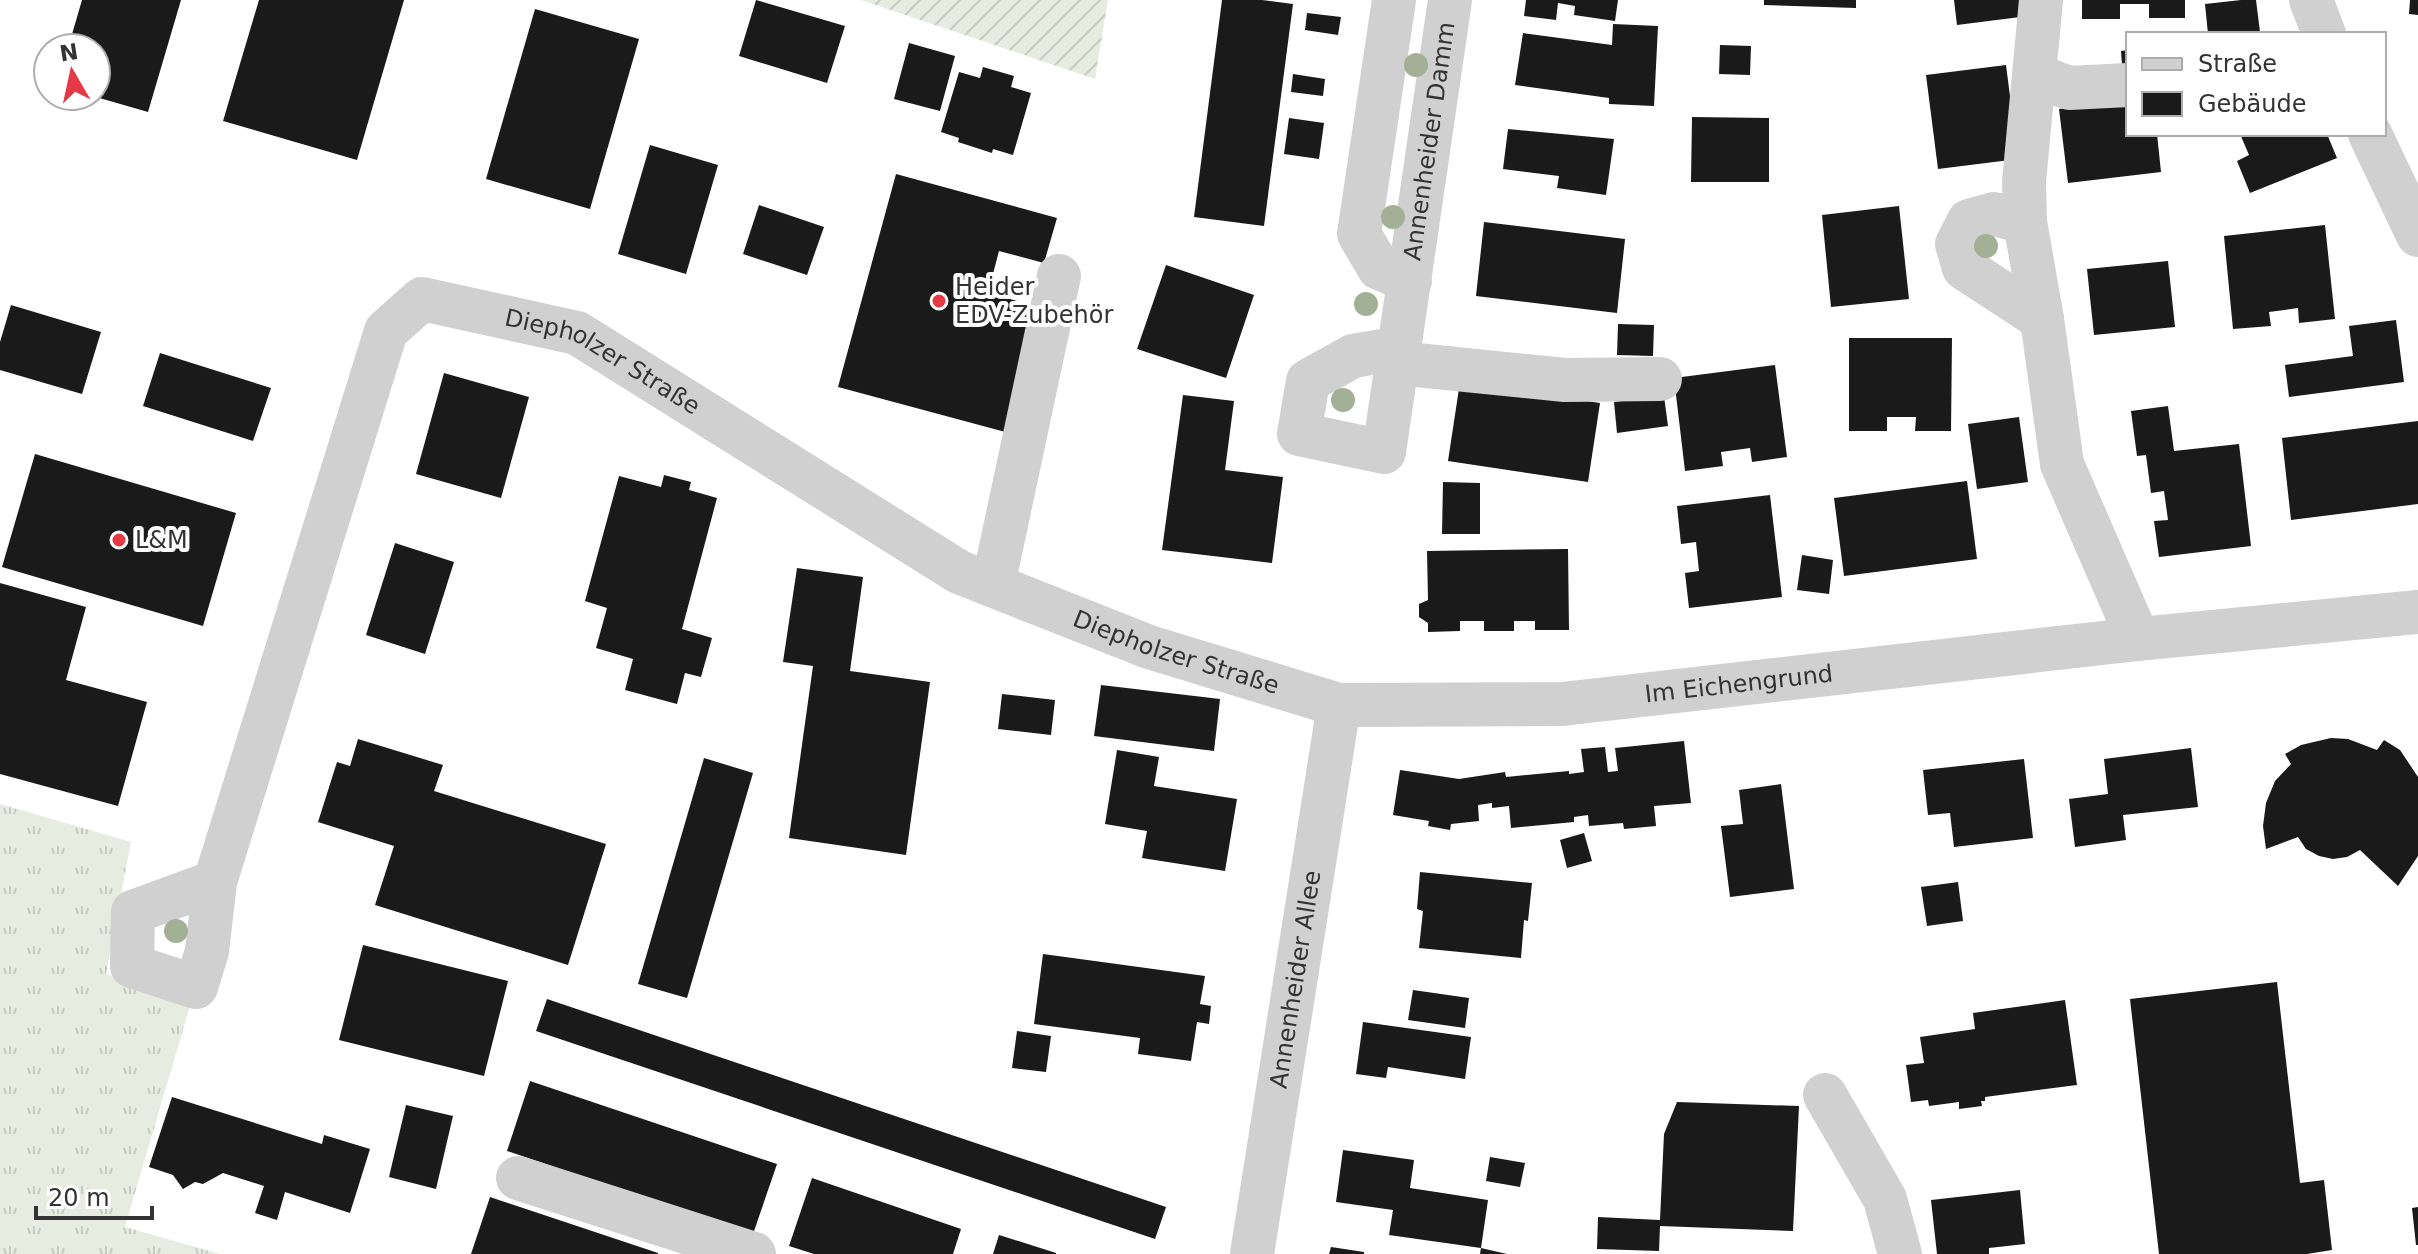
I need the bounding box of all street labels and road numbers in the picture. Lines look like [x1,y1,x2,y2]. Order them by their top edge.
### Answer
street label: Annenheider Damm [1398,20,1461,262]
street label: Diepholzer Straße [502,304,705,420]
street label: Diepholzer Straße [1069,604,1283,700]
street label: Im Eichengrund [1643,660,1834,709]
street label: Annenheider Allee [1264,868,1327,1090]

